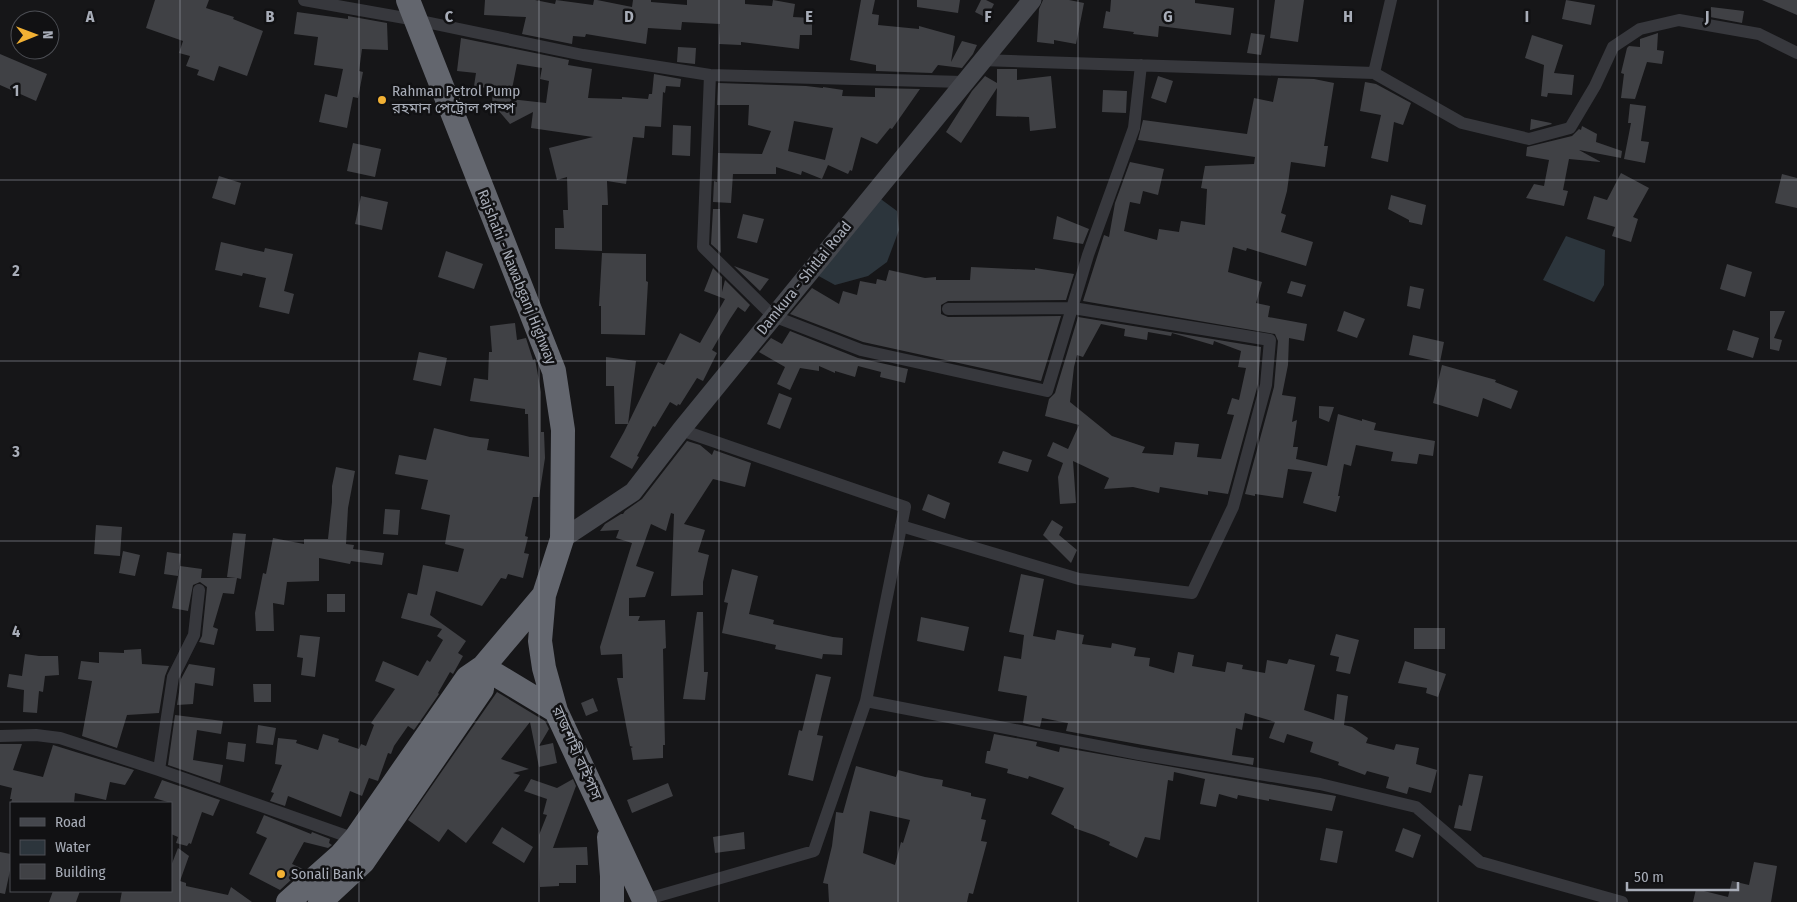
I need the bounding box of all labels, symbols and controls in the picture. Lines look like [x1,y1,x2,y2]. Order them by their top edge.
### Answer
text: A [85,7,95,26]
text: B [266,7,275,26]
text: C [445,7,454,26]
text: D [624,7,634,26]
text: E [805,7,813,26]
text: F [984,7,992,26]
text: G [1163,7,1173,26]
text: H [1343,7,1353,26]
text: I [1525,7,1529,26]
text: J [1704,7,1709,26]
north arrow [10,10,60,60]
text: N [39,30,56,39]
text: 1 [13,81,19,100]
place label: Rahman Petrol Pump রহমান পেট্রোল পাম্প [391,82,520,117]
marker: Rahman Petrol Pump রহমান পেট্রোল পাম্প [376,94,388,106]
street label: Rajshahi - Nawabganj Highway [474,187,560,367]
street label: Damkura - Shitlai Road [753,218,855,338]
text: 2 [11,261,20,280]
text: 3 [11,442,20,461]
text: 4 [12,622,20,641]
street label: রাজশাহী বাইপাস [548,702,606,803]
legend [10,802,172,892]
text: Road [55,813,86,831]
text: Water [55,838,91,856]
scale bar [1627,860,1738,892]
text: Building [55,863,106,881]
place label: Sonali Bank [291,865,363,883]
marker: Sonali Bank [275,868,287,880]
text: 50 m [1634,868,1664,886]

